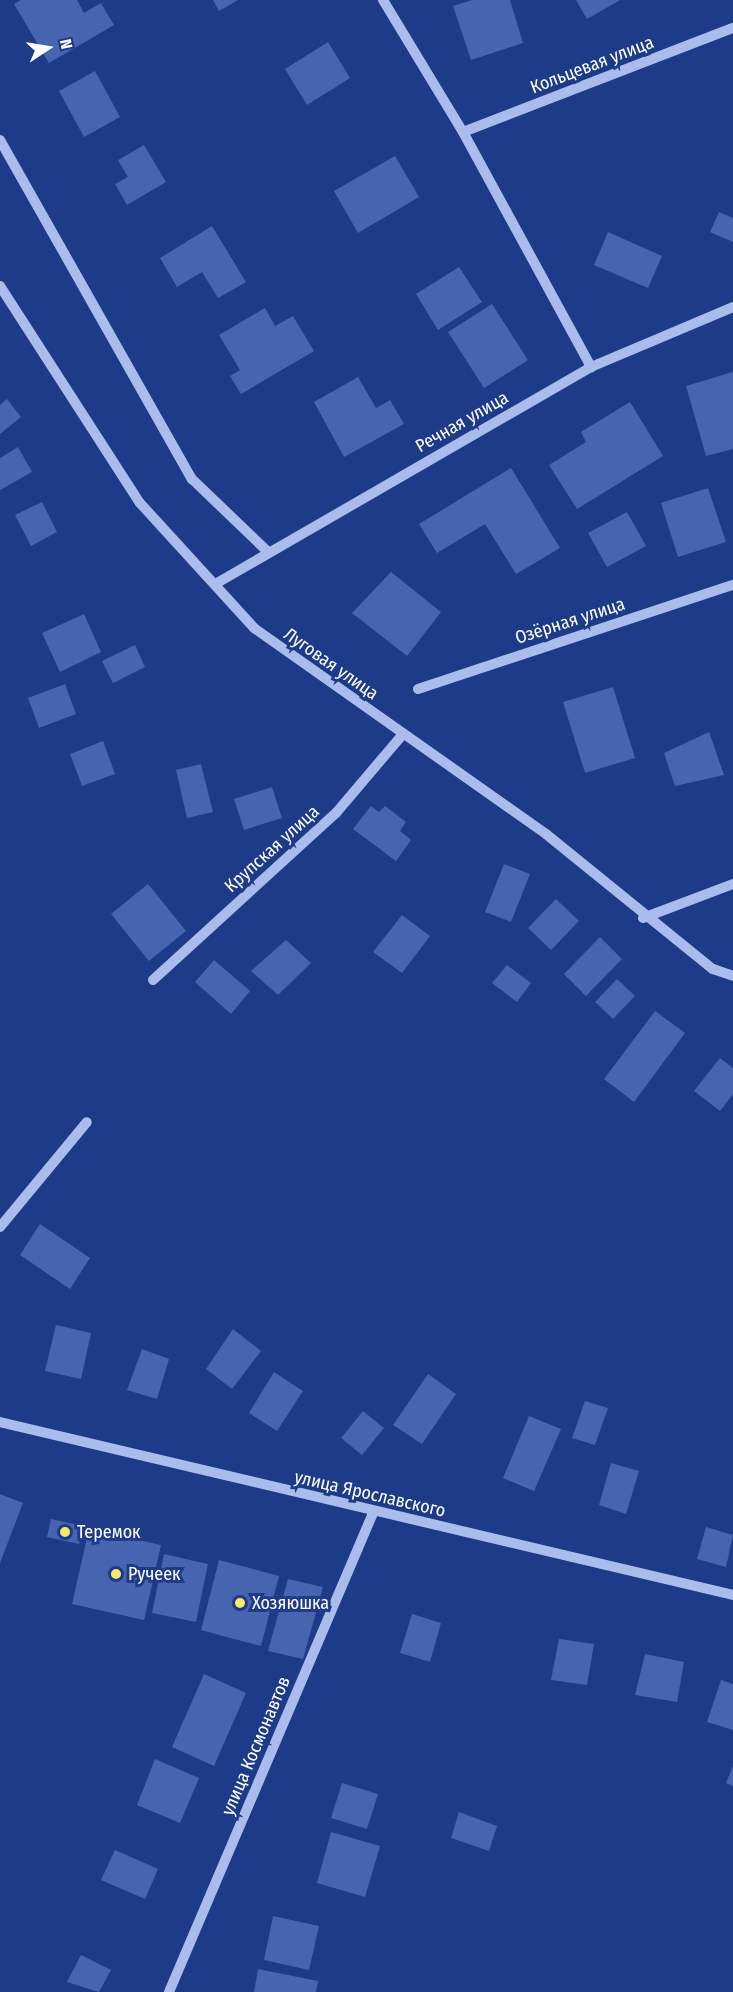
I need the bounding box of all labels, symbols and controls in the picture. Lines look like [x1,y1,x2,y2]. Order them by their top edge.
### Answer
north arrow [18,18,78,78]
street label: Кольцевая улица [527,32,657,98]
text: N [56,37,76,51]
street label: Речная улица [412,387,512,457]
street label: Озёрная улица [512,593,628,649]
street label: Луговая улица [280,623,382,705]
street label: Крупская улица [220,801,324,897]
street label: улица Ярославского [292,1466,448,1522]
place label: Теремок [77,1521,141,1543]
marker: Теремок [58,1525,72,1539]
place label: Ручеек [128,1563,181,1585]
marker: Ручеек [109,1567,123,1581]
place label: Хозяюшка [252,1592,329,1614]
marker: Хозяюшка [233,1596,247,1610]
street label: улица Космонавтов [217,1673,295,1819]

